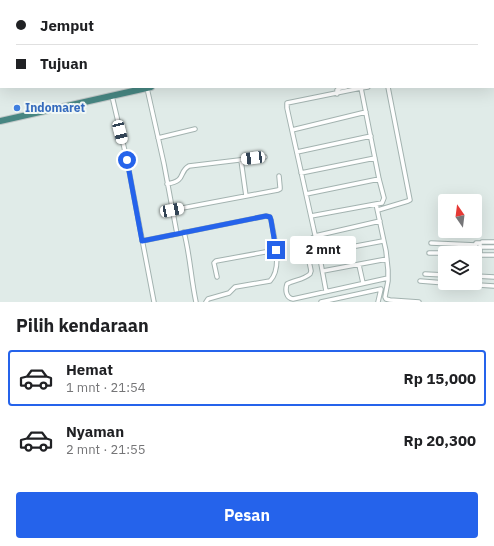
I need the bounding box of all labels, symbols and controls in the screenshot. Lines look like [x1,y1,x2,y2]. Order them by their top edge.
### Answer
text: Jemput [40,16,94,35]
text: Tujuan [40,54,88,73]
place label: Indomaret [25,100,85,115]
marker: Indomaret [12,103,22,113]
car [111,119,129,145]
route start [118,151,136,169]
car [240,151,266,165]
north arrow [438,194,482,238]
map controls [438,194,482,290]
car [159,202,185,218]
callout: 2 mnt [290,236,356,264]
route end [267,241,285,259]
text: 2 mnt [305,241,341,258]
button: layers [438,246,482,290]
text: Pilih kendaraan [16,314,149,337]
icon: car [18,360,54,396]
text: Hemat [66,360,113,379]
text: Rp 15,000 [404,369,476,388]
text: 1 mnt · 21:54 [66,379,146,396]
icon: car [18,422,54,458]
text: Nyaman [66,422,124,441]
text: Rp 20,300 [404,431,476,450]
text: 2 mnt · 21:55 [66,441,146,458]
button: Pesan [16,492,478,538]

